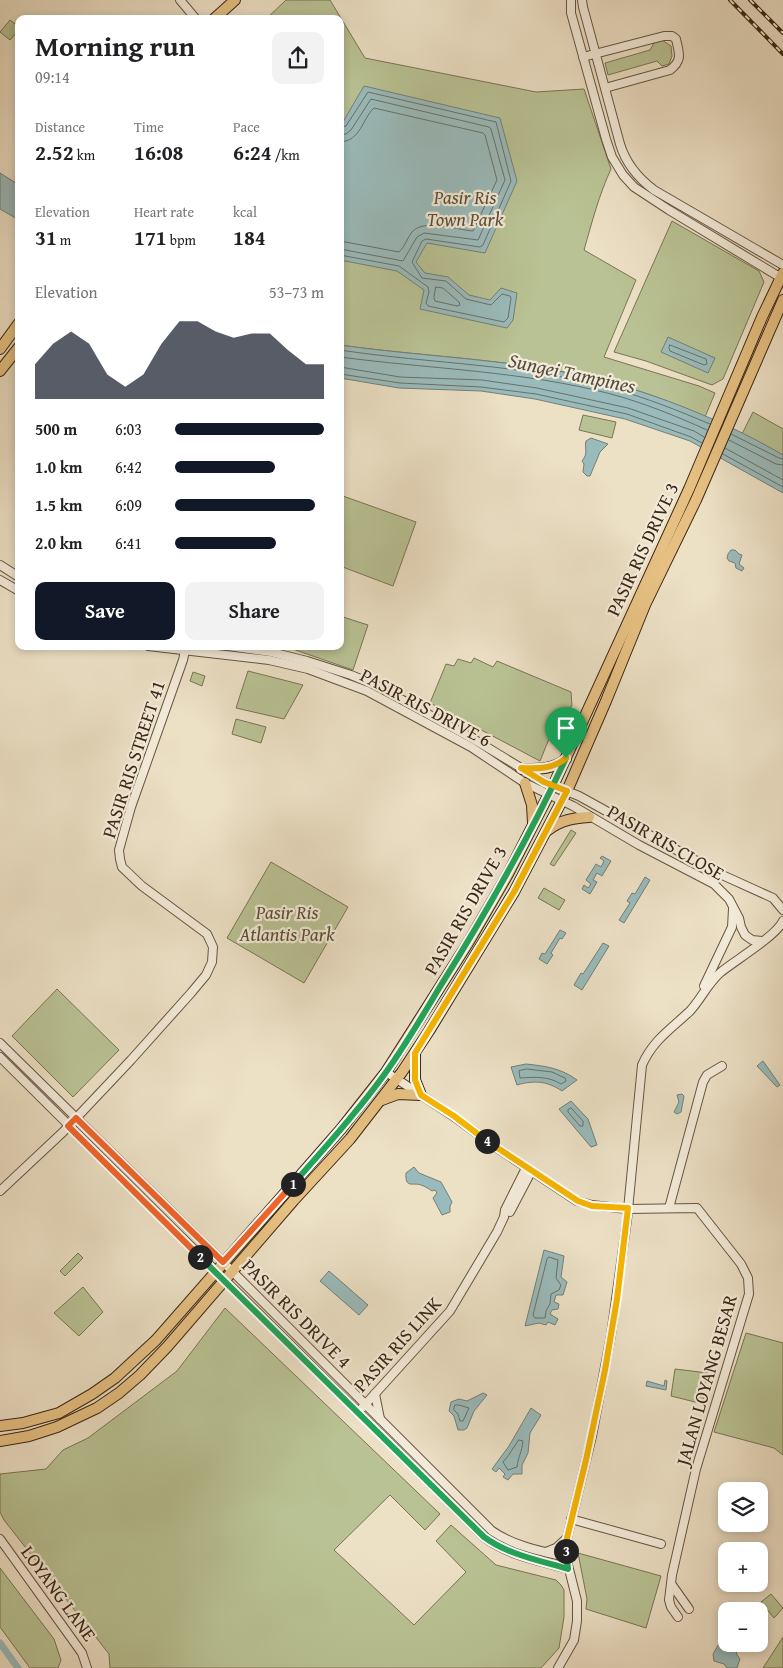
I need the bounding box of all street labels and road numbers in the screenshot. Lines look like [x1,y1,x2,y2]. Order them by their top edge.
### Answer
street label: PASIR RIS DRIVE 3 [599,477,685,621]
street label: PASIR RIS DRIVE 6 [355,661,497,753]
street label: PASIR RIS STREET 41 [94,677,172,841]
street label: PASIR RIS CLOSE [602,797,730,887]
street label: PASIR RIS DRIVE 3 [417,840,513,980]
street label: PASIR RIS DRIVE 4 [236,1252,358,1374]
street label: PASIR RIS LINK [346,1290,448,1398]
street label: JALAN LOYANG BESAR [668,1291,744,1471]
street label: LOYANG LANE [15,1539,104,1647]

